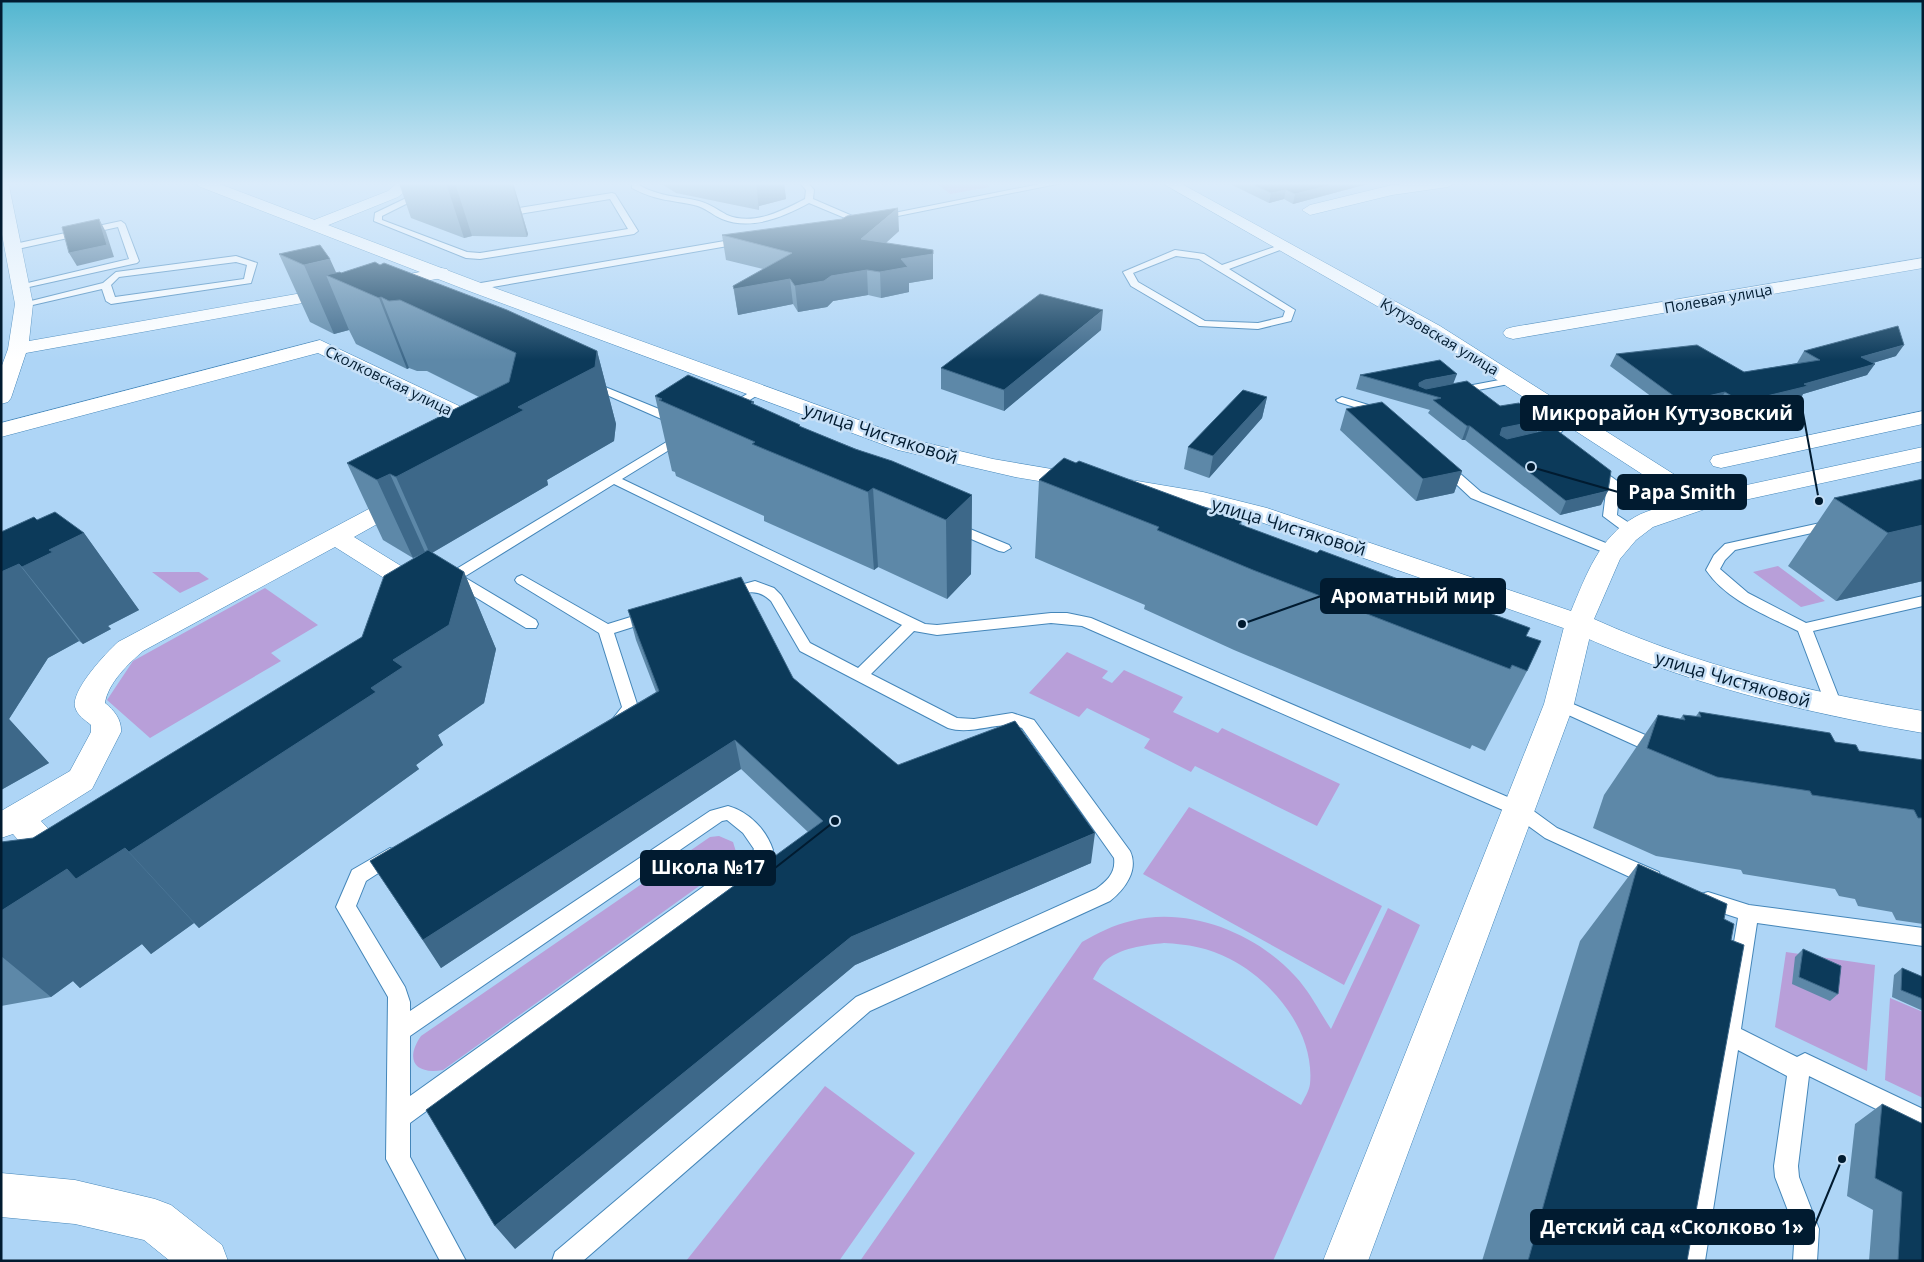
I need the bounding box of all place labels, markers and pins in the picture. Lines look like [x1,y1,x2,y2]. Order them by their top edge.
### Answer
callout: Микрорайон Кутузовский [1521,396,1803,430]
callout: Papa Smith [1618,475,1746,509]
callout: Ароматный мир [1321,579,1505,613]
callout: Школа №17 [641,851,775,885]
callout: Детский сад «Сколково 1» [1531,1210,1814,1244]

